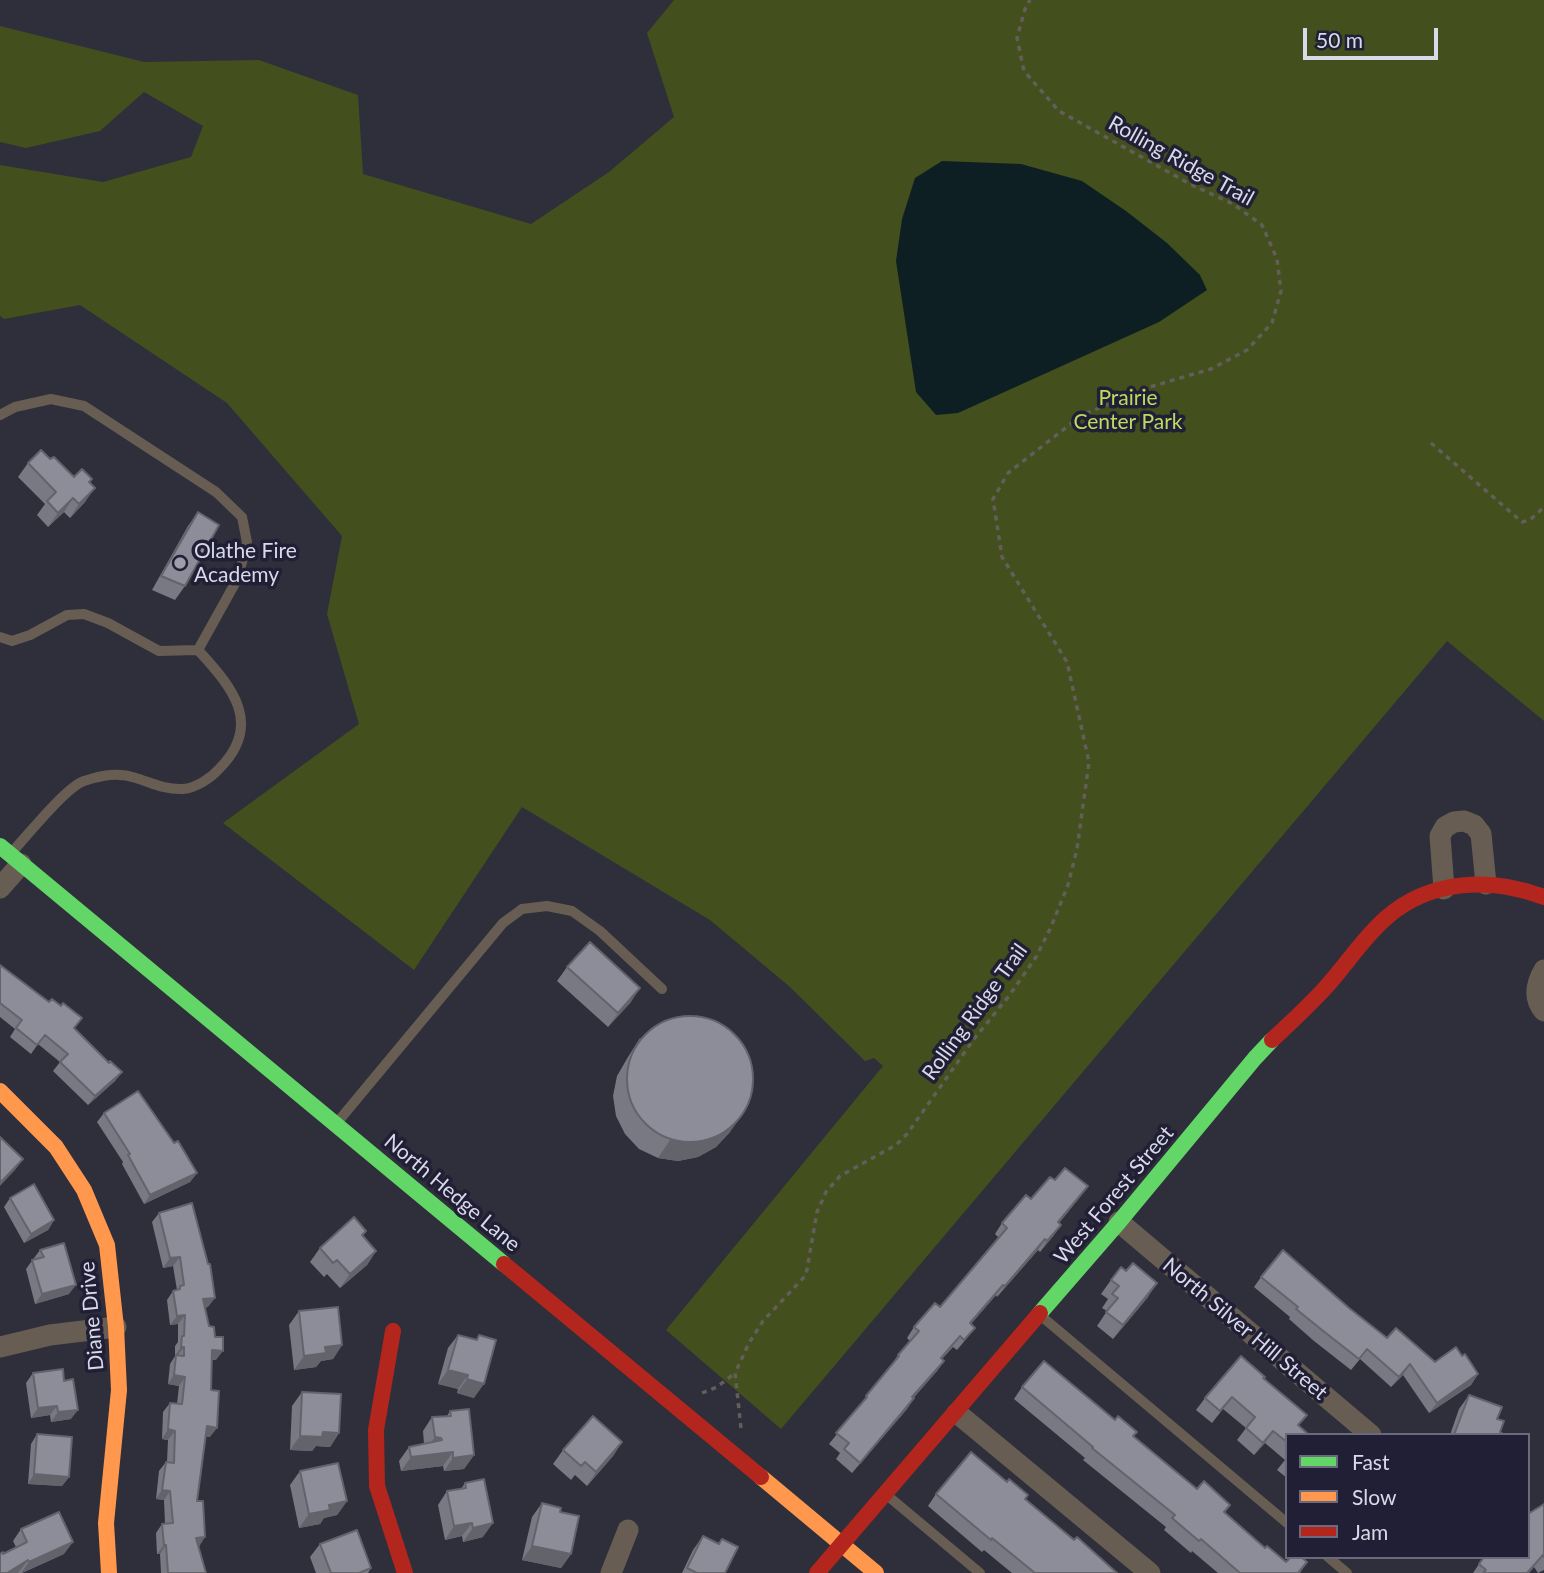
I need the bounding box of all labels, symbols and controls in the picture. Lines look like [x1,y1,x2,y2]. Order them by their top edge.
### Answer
scale bar [1306,14,1441,58]
text: 50 m [1316,27,1363,52]
street label: Rolling Ridge Trail [1104,111,1258,211]
park label: Prairie Center Park [1073,385,1183,435]
place label: Olathe Fire Academy [194,538,297,588]
marker: Olathe Fire Academy [172,555,188,571]
street label: Rolling Ridge Trail [917,939,1033,1085]
street label: West Forest Street [1049,1121,1179,1269]
street label: North Hedge Lane [379,1129,525,1257]
street label: North Silver Hill Street [1157,1253,1333,1405]
street label: Diane Drive [75,1260,109,1372]
legend [1285,1433,1530,1559]
text: Fast [1352,1449,1389,1474]
text: Slow [1352,1484,1396,1509]
text: Jam [1352,1519,1388,1544]

